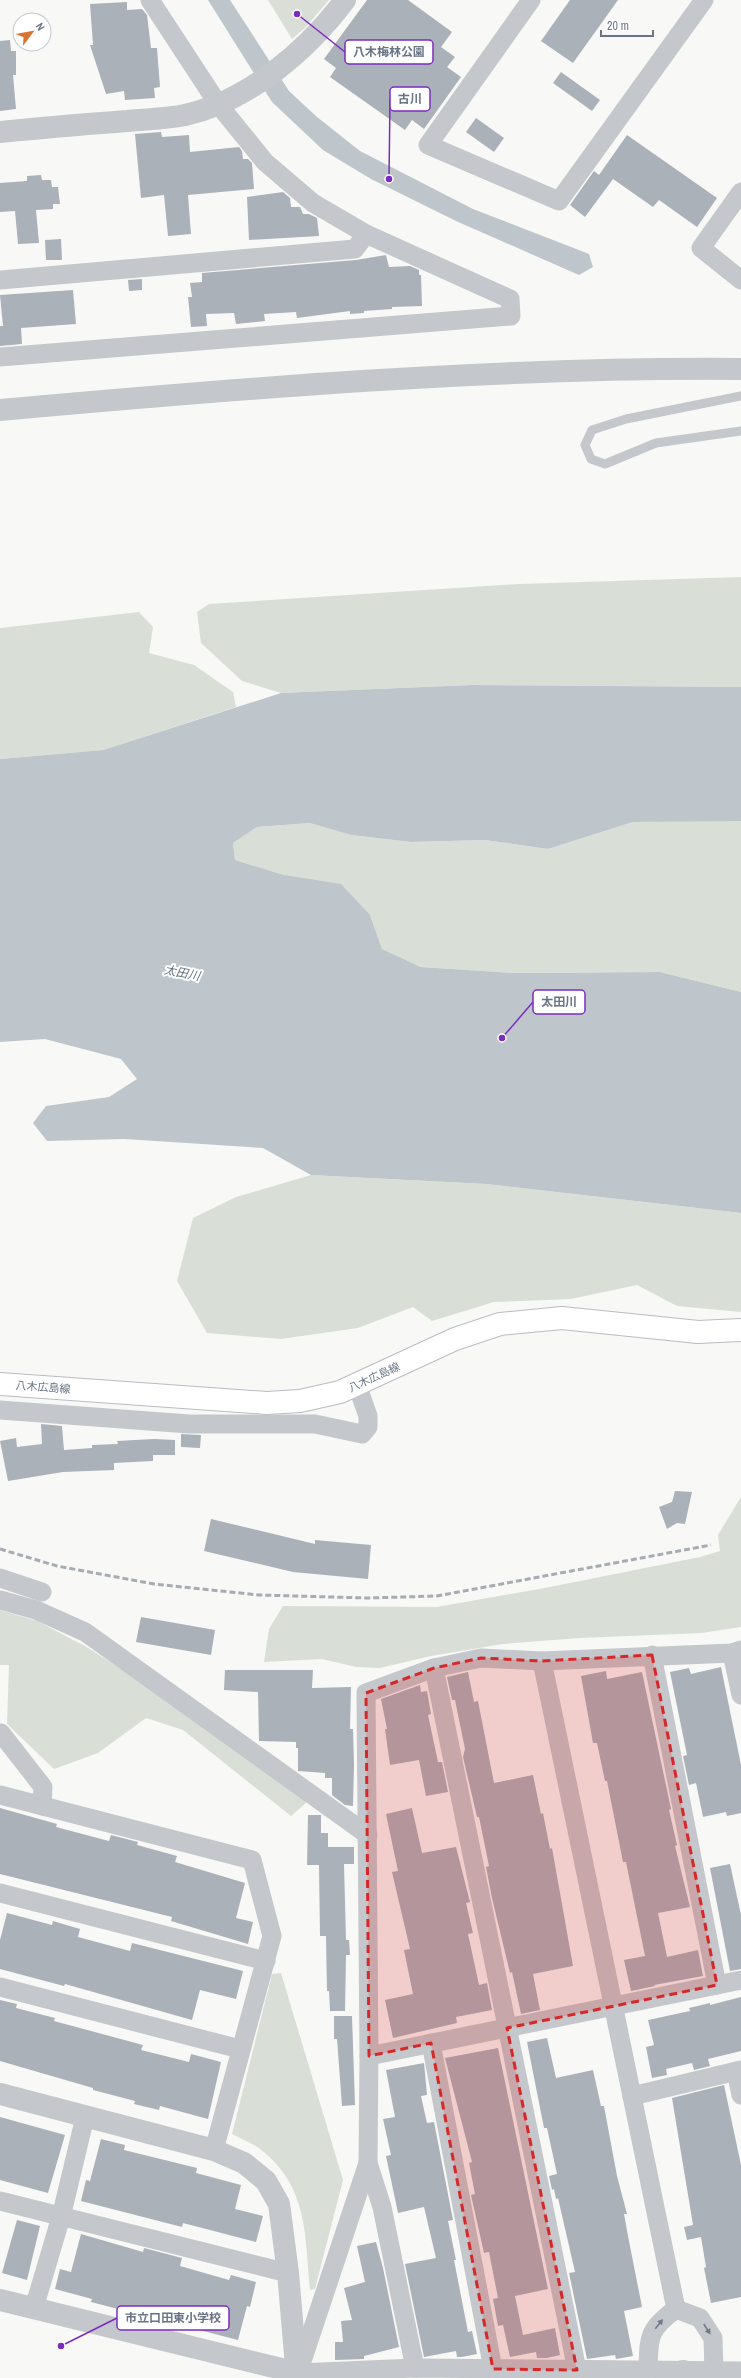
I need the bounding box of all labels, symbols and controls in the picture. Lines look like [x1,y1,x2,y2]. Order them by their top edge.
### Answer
north arrow [12,12,52,52]
scale bar [601,12,653,38]
text: 20 m [607,18,629,34]
text: N [33,20,48,33]
callout: 八木梅林公園 [345,40,433,64]
text: 八木梅林公園 [353,44,425,60]
callout: 古川 [390,87,430,111]
text: 古川 [398,91,422,107]
water label: 太田川 [163,962,203,985]
callout: 太田川 [533,990,585,1014]
text: 太田川 [541,994,577,1010]
street label: 八木広島線 [346,1359,402,1395]
street label: 八木広島線 [15,1378,71,1396]
callout: 市立口田東小学校 [117,2306,229,2330]
text: 市立口田東小学校 [125,2310,221,2326]
one-way arrow [654,2318,663,2329]
one-way arrow [703,2324,711,2334]

